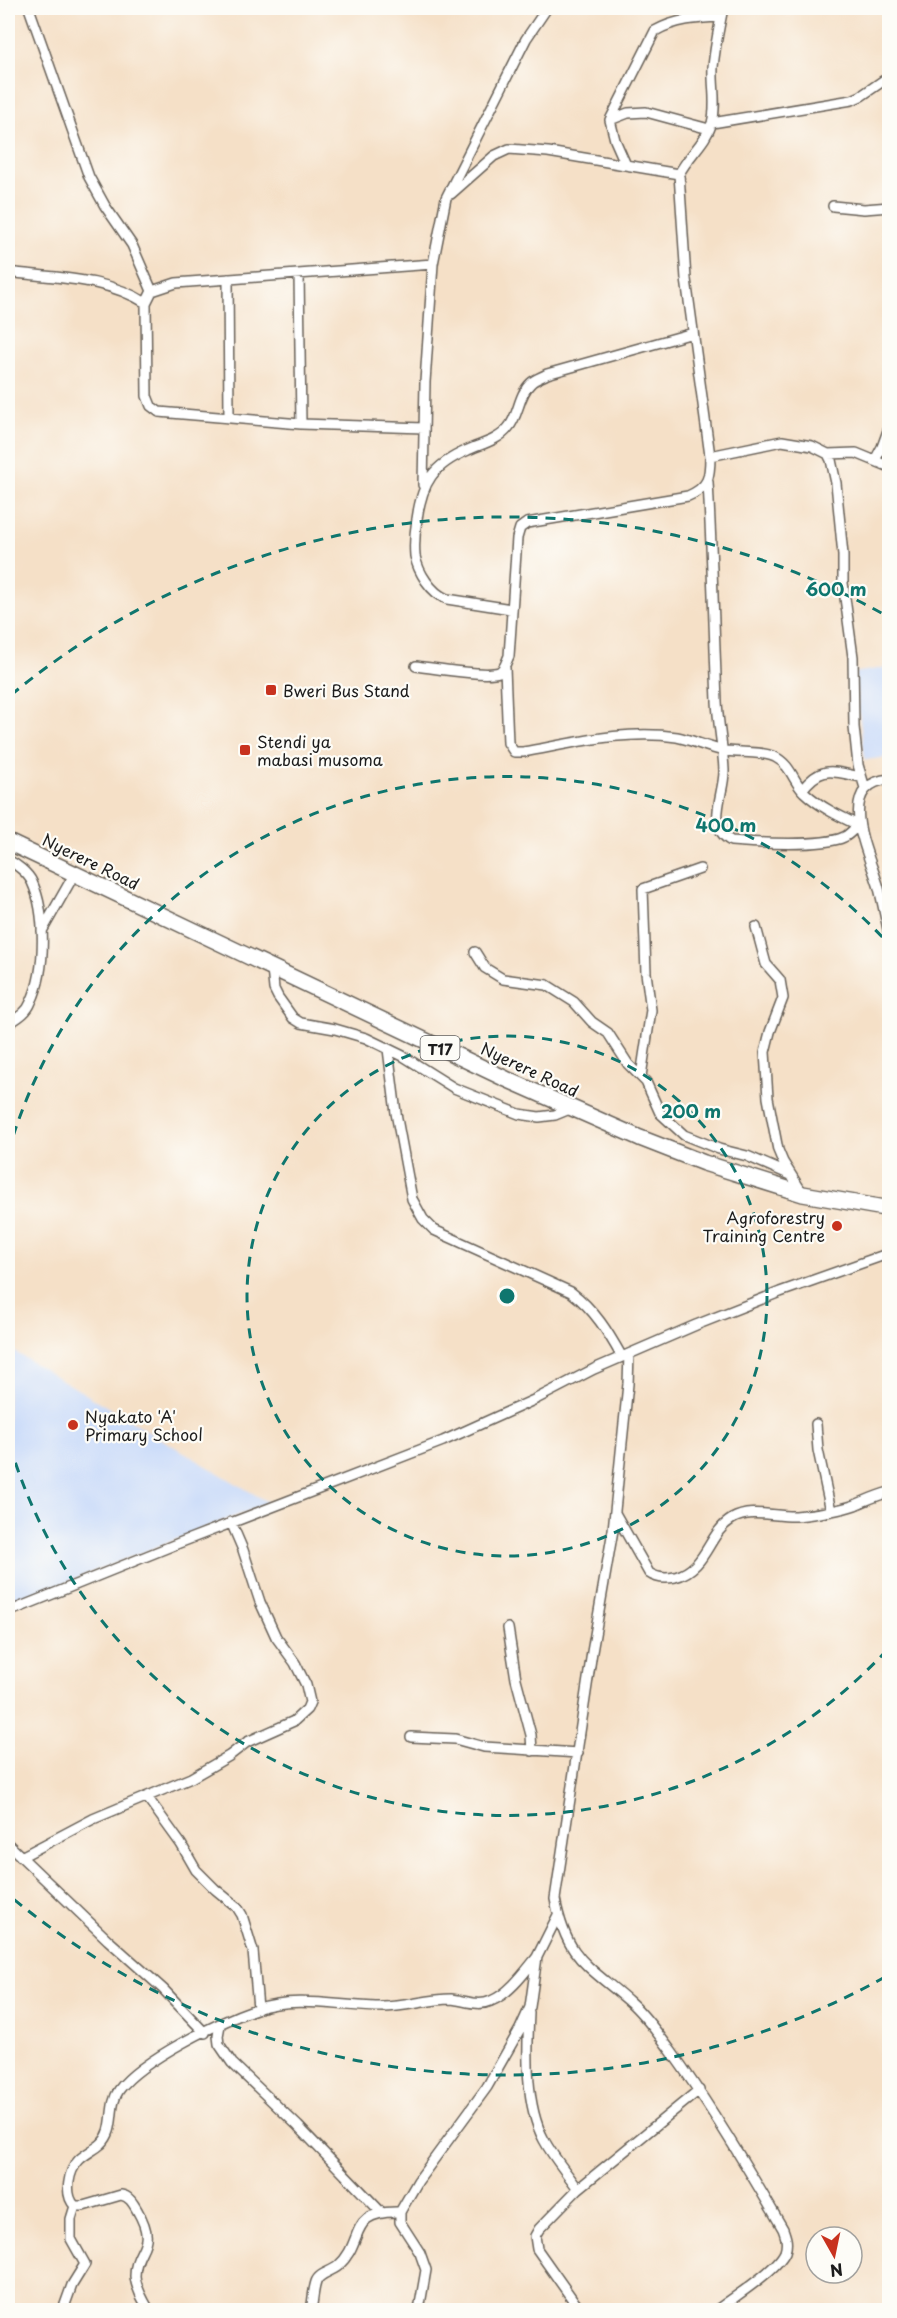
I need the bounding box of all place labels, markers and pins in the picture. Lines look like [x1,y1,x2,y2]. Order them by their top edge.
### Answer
place label: Bweri Bus Stand [283,678,410,702]
marker: Bweri Bus Stand [264,683,278,697]
place label: Stendi ya mabasi musoma [257,729,383,771]
marker: Stendi ya mabasi musoma [238,743,252,757]
place label: Agroforestry Training Centre [703,1205,825,1247]
marker: Agroforestry Training Centre [830,1219,844,1233]
centre of rings [497,1286,517,1306]
place label: Nyakato 'A' Primary School [85,1404,203,1446]
marker: Nyakato 'A' Primary School [66,1418,80,1432]

